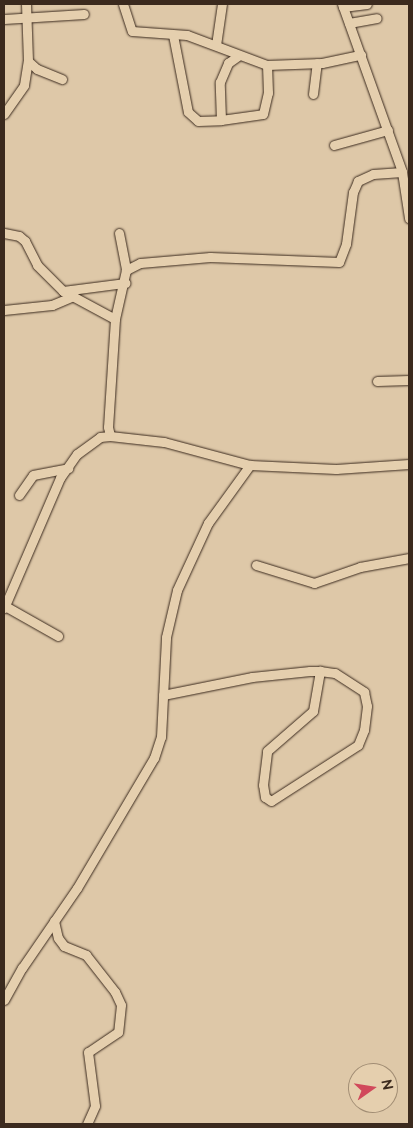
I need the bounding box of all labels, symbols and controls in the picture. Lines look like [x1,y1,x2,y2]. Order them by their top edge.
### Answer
north arrow [348,1063,398,1113]
text: N [376,1078,397,1091]

